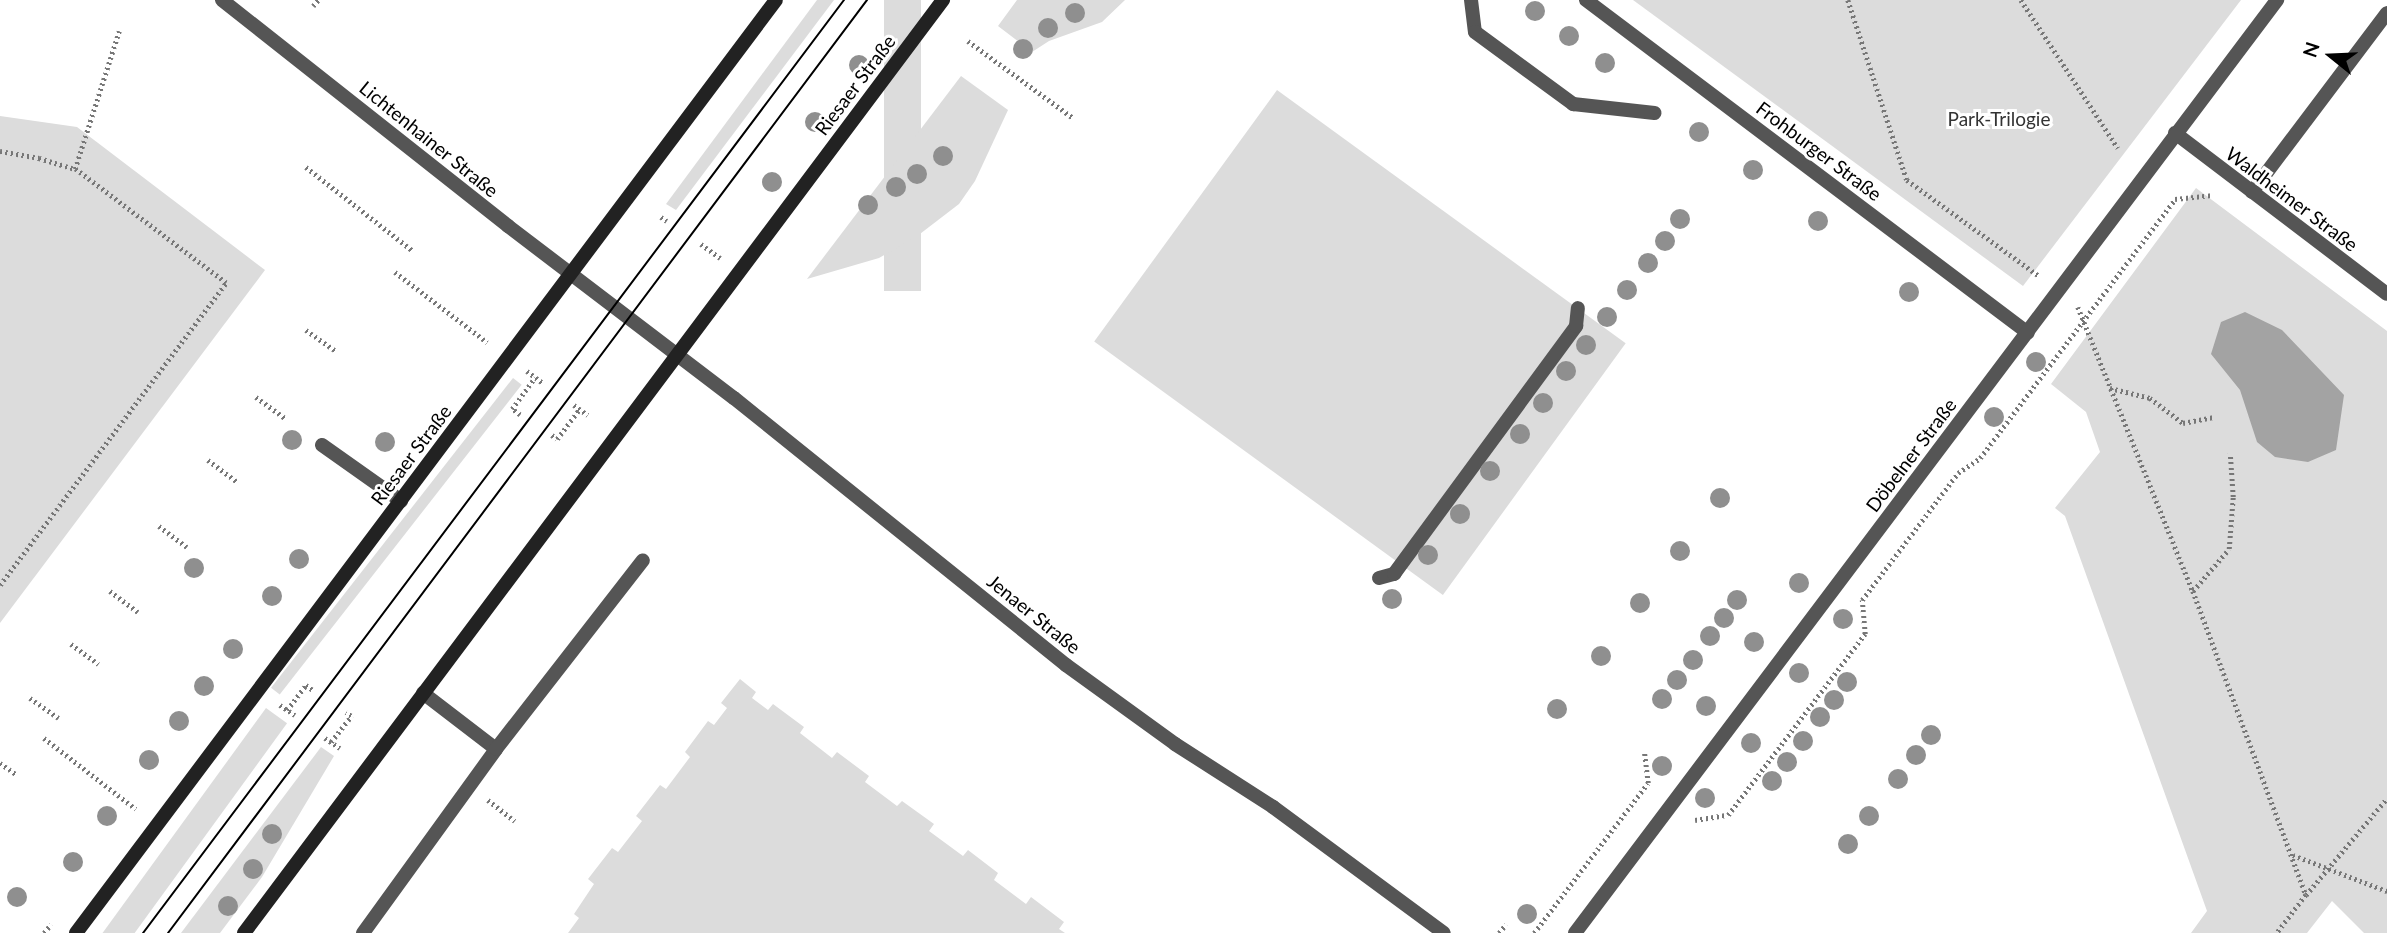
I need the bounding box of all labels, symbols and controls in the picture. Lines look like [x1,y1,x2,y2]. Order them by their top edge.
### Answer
north arrow [2296,21,2366,91]
street label: Riesaer Straße [810,30,900,140]
text: N [2297,39,2324,60]
street label: Lichtenhainer Straße [355,76,503,202]
street label: Frohburger Straße [1752,96,1886,206]
park label: Park-Trilogie [1948,108,2050,130]
street label: Waldheimer Straße [2221,142,2363,256]
street label: Döbelner Straße [1861,394,1961,516]
street label: Riesaer Straße [366,400,456,510]
street label: Jenaer Straße [983,569,1085,659]

